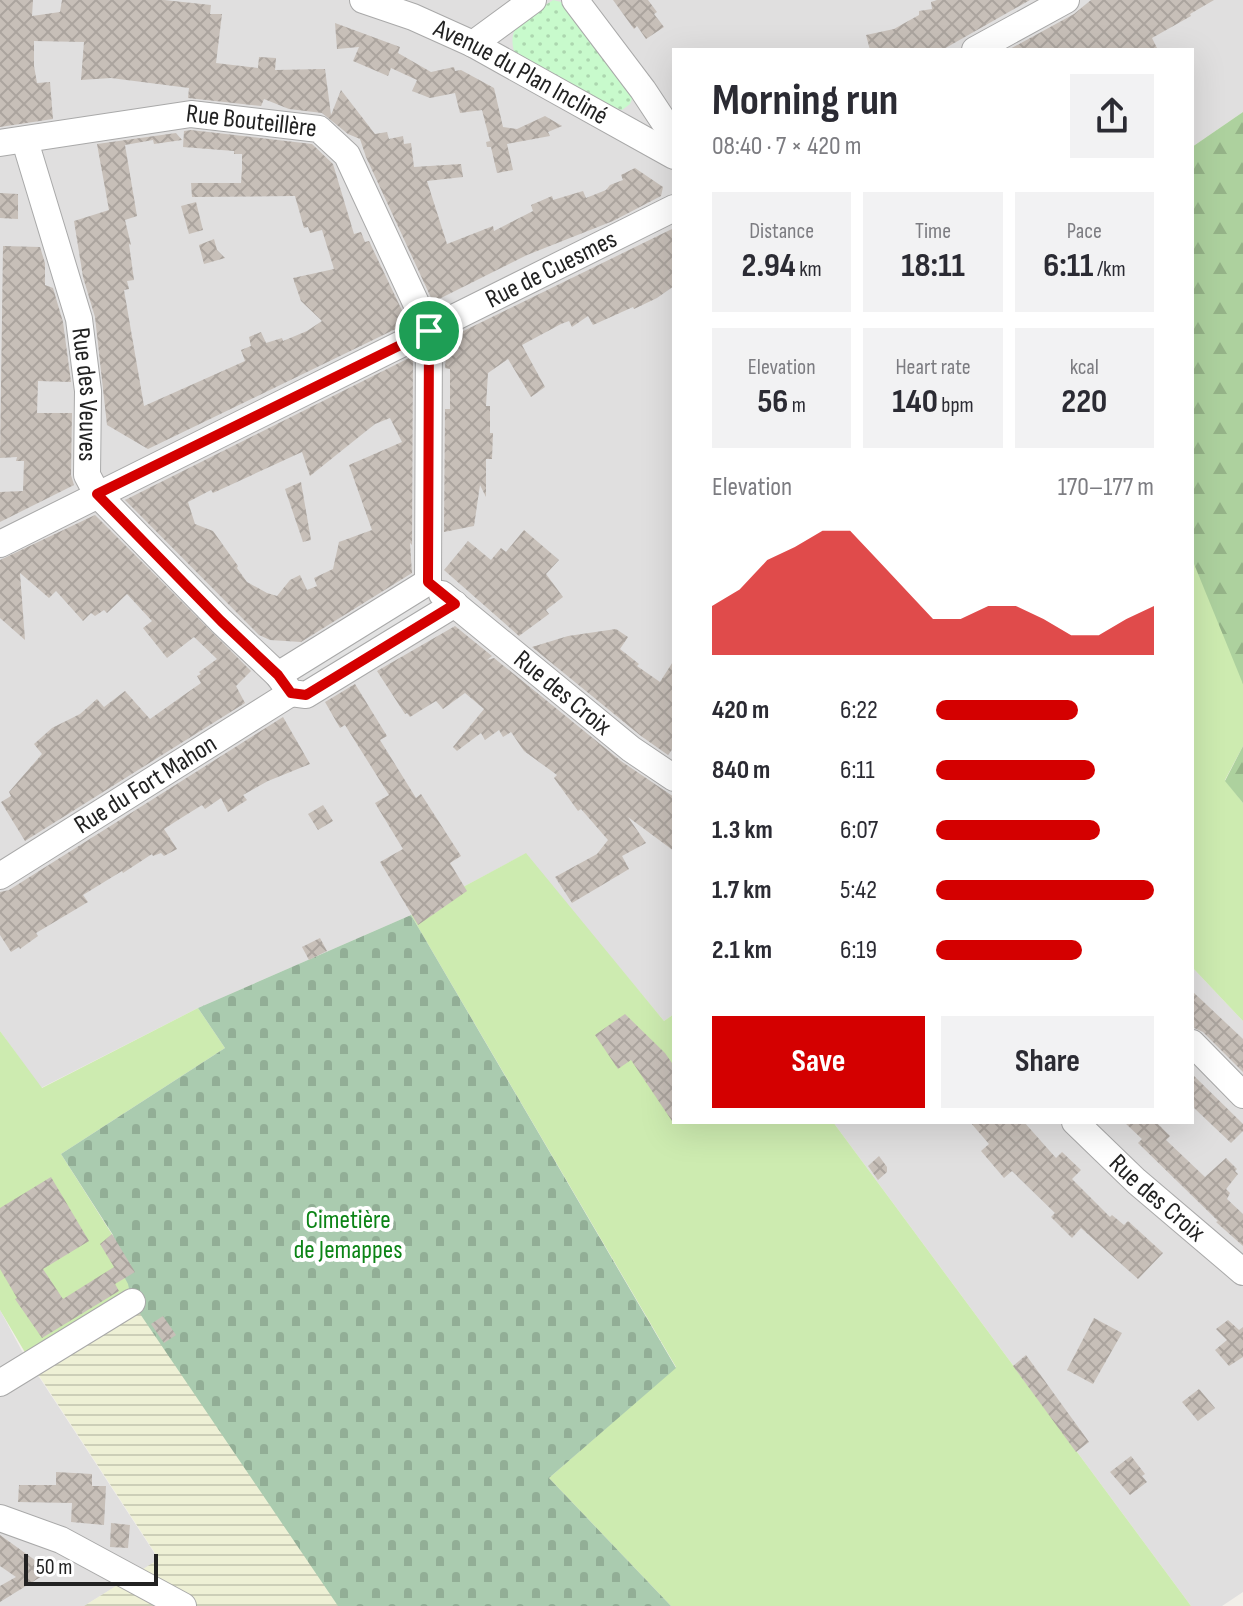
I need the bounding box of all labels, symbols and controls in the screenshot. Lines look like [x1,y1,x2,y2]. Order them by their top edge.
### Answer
street label: Avenue du Plan Incliné [428,13,613,132]
text: Morning run [712,74,898,127]
button: share [1070,74,1154,158]
street label: Rue Bouteillère [184,98,318,144]
text: 08:40 · 7 × 420 m [712,131,861,162]
text: Distance [749,218,814,245]
text: Time [915,218,951,245]
text: Pace [1067,218,1102,245]
street label: Rue de Cuesmes [481,223,622,315]
text: 2.94 [742,245,796,286]
text: 18:11 [901,245,965,286]
text: 6:11 [1043,245,1093,286]
text: km [796,256,822,283]
text: /km [1093,256,1126,283]
pin [395,297,463,365]
icon: arrive [407,309,451,353]
street label: Rue des Veuves [65,326,104,462]
text: Elevation [748,354,816,381]
text: Heart rate [895,354,971,381]
text: kcal [1070,354,1099,381]
text: 56 [757,381,788,422]
text: 140 [892,381,938,422]
text: 220 [1061,381,1107,422]
text: m [788,392,806,419]
text: bpm [938,392,974,419]
text: Elevation [712,472,792,503]
text: 170–177 m [1058,472,1154,503]
street label: Rue des Croix [507,644,618,742]
text: 420 m [712,695,769,726]
text: 6:22 [840,695,878,726]
street label: Rue du Fort Mahon [69,728,222,841]
text: 840 m [712,755,770,786]
text: 6:11 [840,755,875,786]
text: 1.3 km [712,815,773,846]
text: 6:07 [840,815,878,846]
text: 1.7 km [712,875,771,906]
text: 5:42 [840,875,877,906]
text: 2.1 km [712,935,772,966]
text: 6:19 [840,935,877,966]
button: Save [712,1016,925,1108]
button: Share [941,1016,1154,1108]
street label: Rue des Croix [1103,1148,1212,1249]
park label: Cimetière de Jemappes [293,1205,403,1266]
scale bar [24,1550,158,1586]
text: 50 m [36,1554,72,1581]

